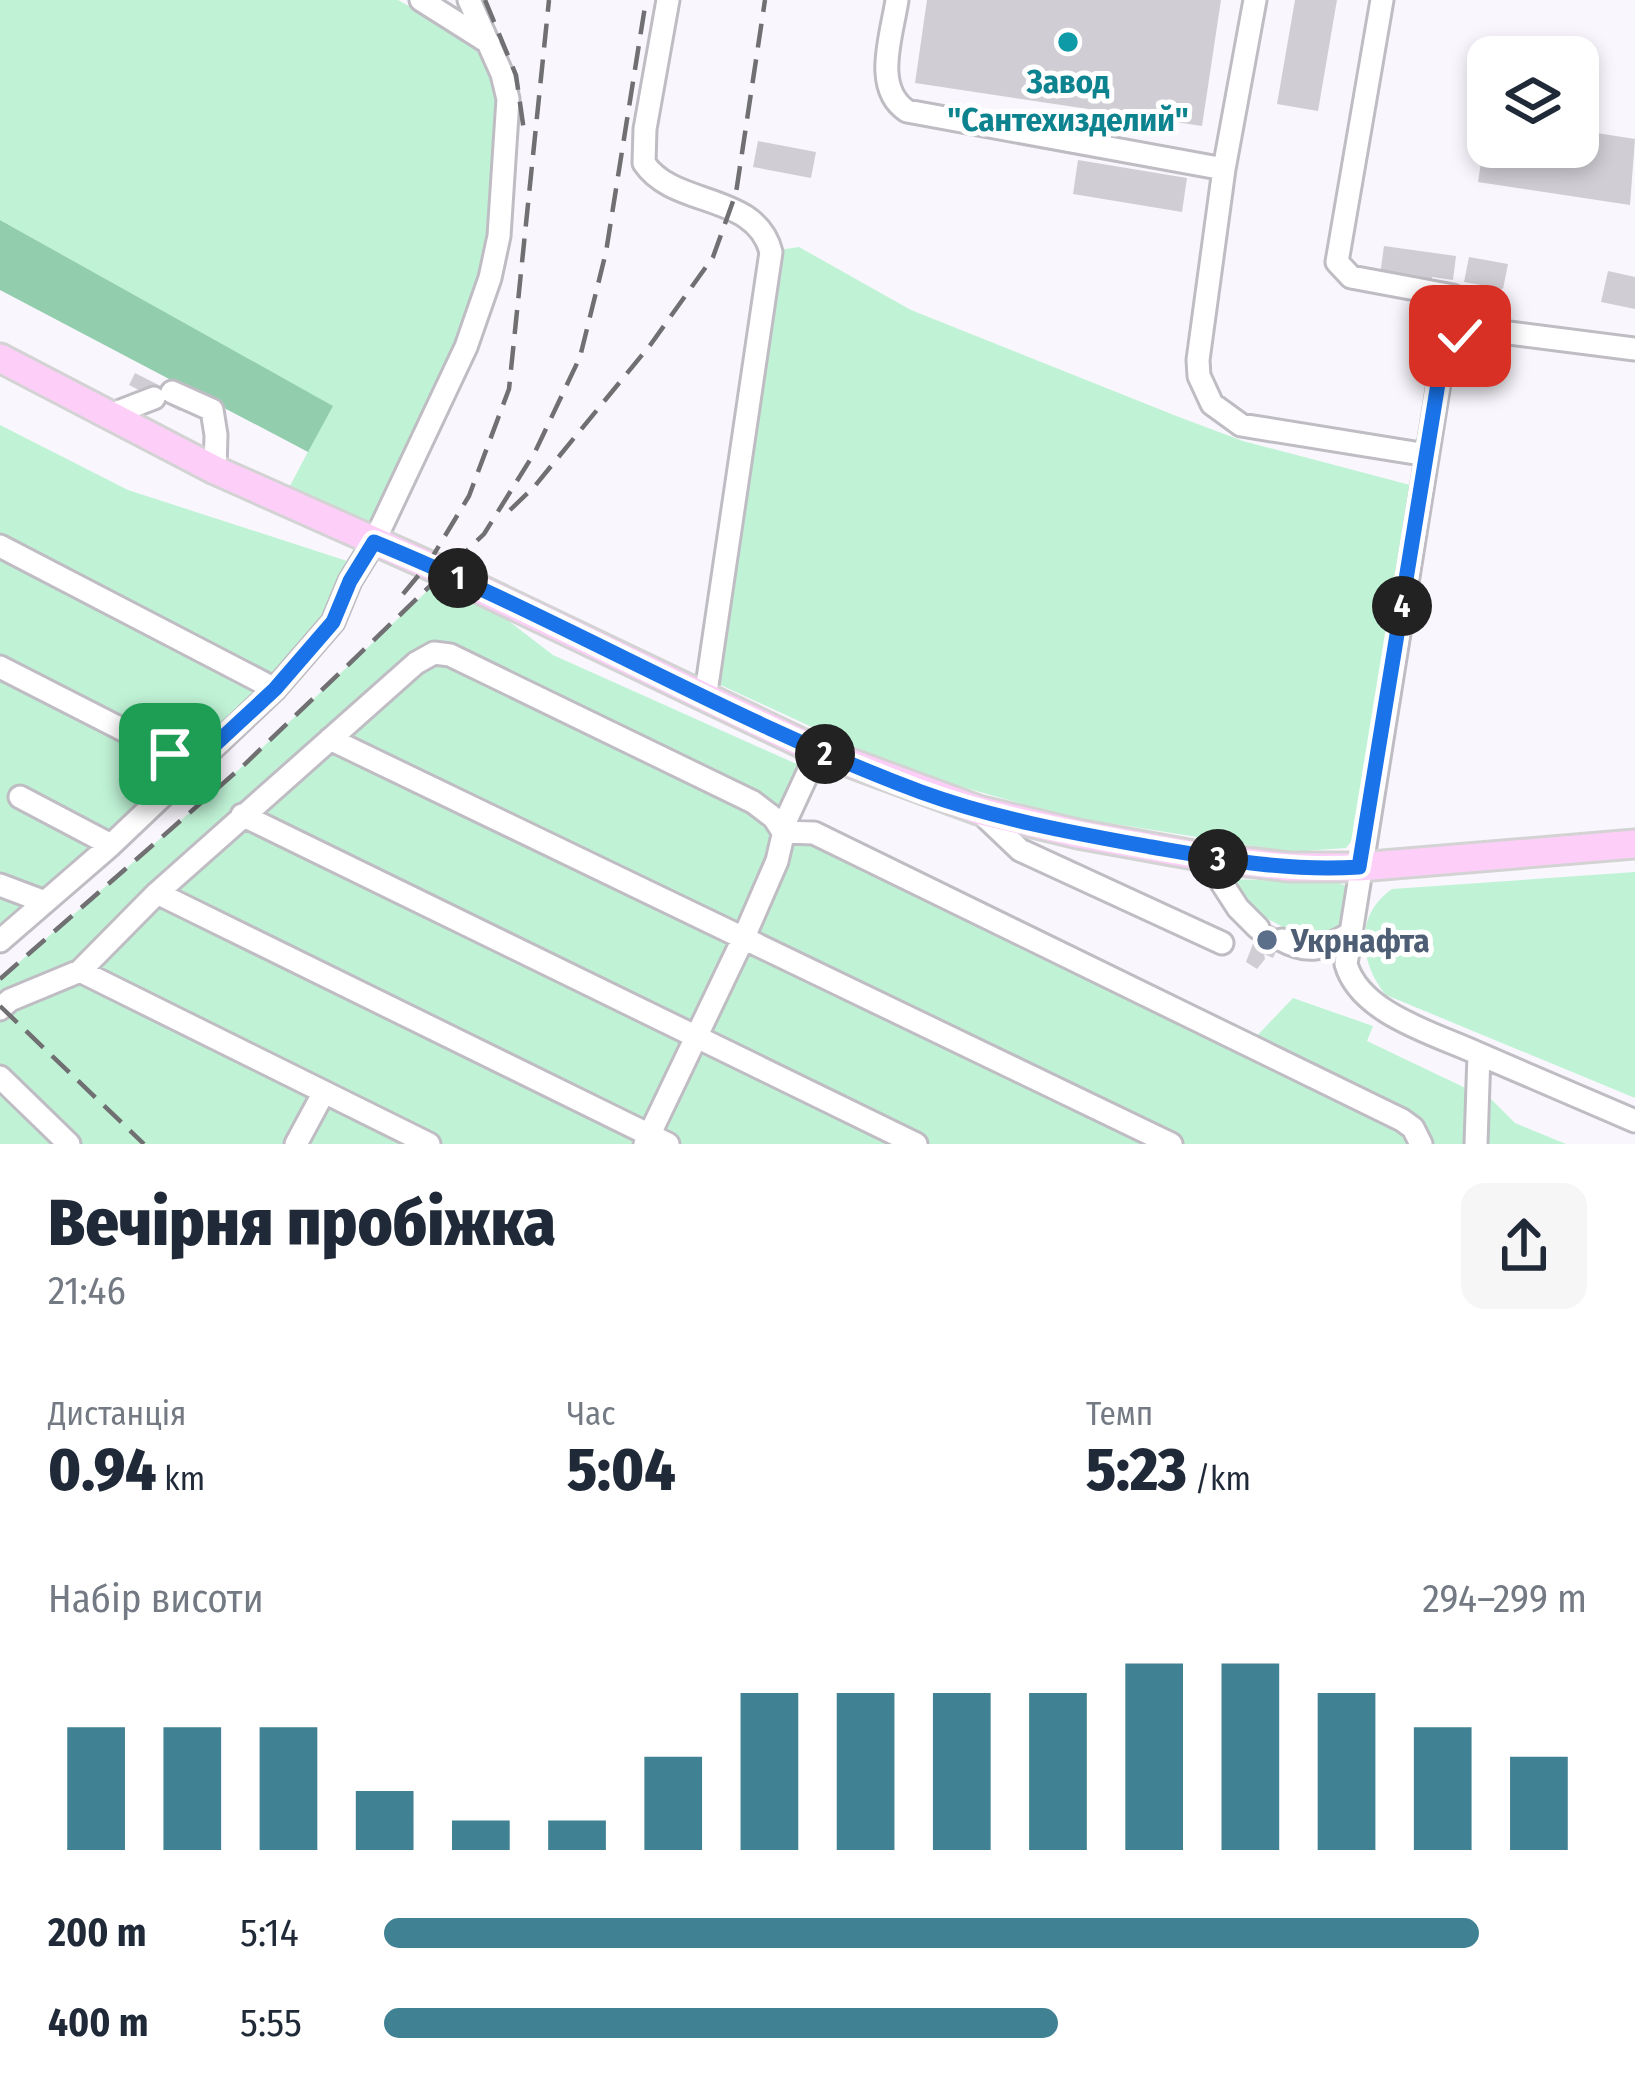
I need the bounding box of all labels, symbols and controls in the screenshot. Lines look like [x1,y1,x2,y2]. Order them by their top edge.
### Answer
marker: Завод "Сантехизделий" [1055,29,1081,55]
map controls [1467,36,1599,168]
button: layers [1467,36,1599,168]
place label: Завод "Сантехизделий" [947,62,1189,140]
pin [1409,285,1511,387]
icon: check [1427,303,1493,369]
pin: 1 [428,548,488,608]
text: 1 [451,558,465,598]
pin: 4 [1372,576,1432,636]
text: 4 [1394,586,1410,626]
pin [119,703,221,805]
icon: arrive [137,721,203,787]
pin: 2 [795,724,855,784]
text: 2 [817,734,833,774]
pin: 3 [1188,829,1248,889]
text: 3 [1210,839,1226,879]
place label: Укрнафта [1290,921,1430,961]
marker: Укрнафта [1254,927,1280,953]
text: Вечірня пробіжка [48,1183,556,1262]
button: share [1461,1183,1587,1309]
text: 21:46 [48,1268,126,1314]
text: Дистанція [48,1394,186,1434]
text: Час [567,1394,615,1434]
text: Темп [1086,1394,1153,1434]
text: 0.94 [48,1434,157,1506]
text: 5:04 [567,1434,676,1506]
text: 5:23 [1086,1434,1187,1506]
text: km [157,1459,205,1499]
text: /km [1187,1459,1251,1499]
text: Набір висоти [48,1576,264,1622]
text: 294–299 m [1422,1576,1587,1622]
text: 200 m [48,1910,147,1956]
text: 5:14 [240,1910,299,1956]
text: 400 m [48,2000,149,2046]
text: 5:55 [240,2000,302,2046]

